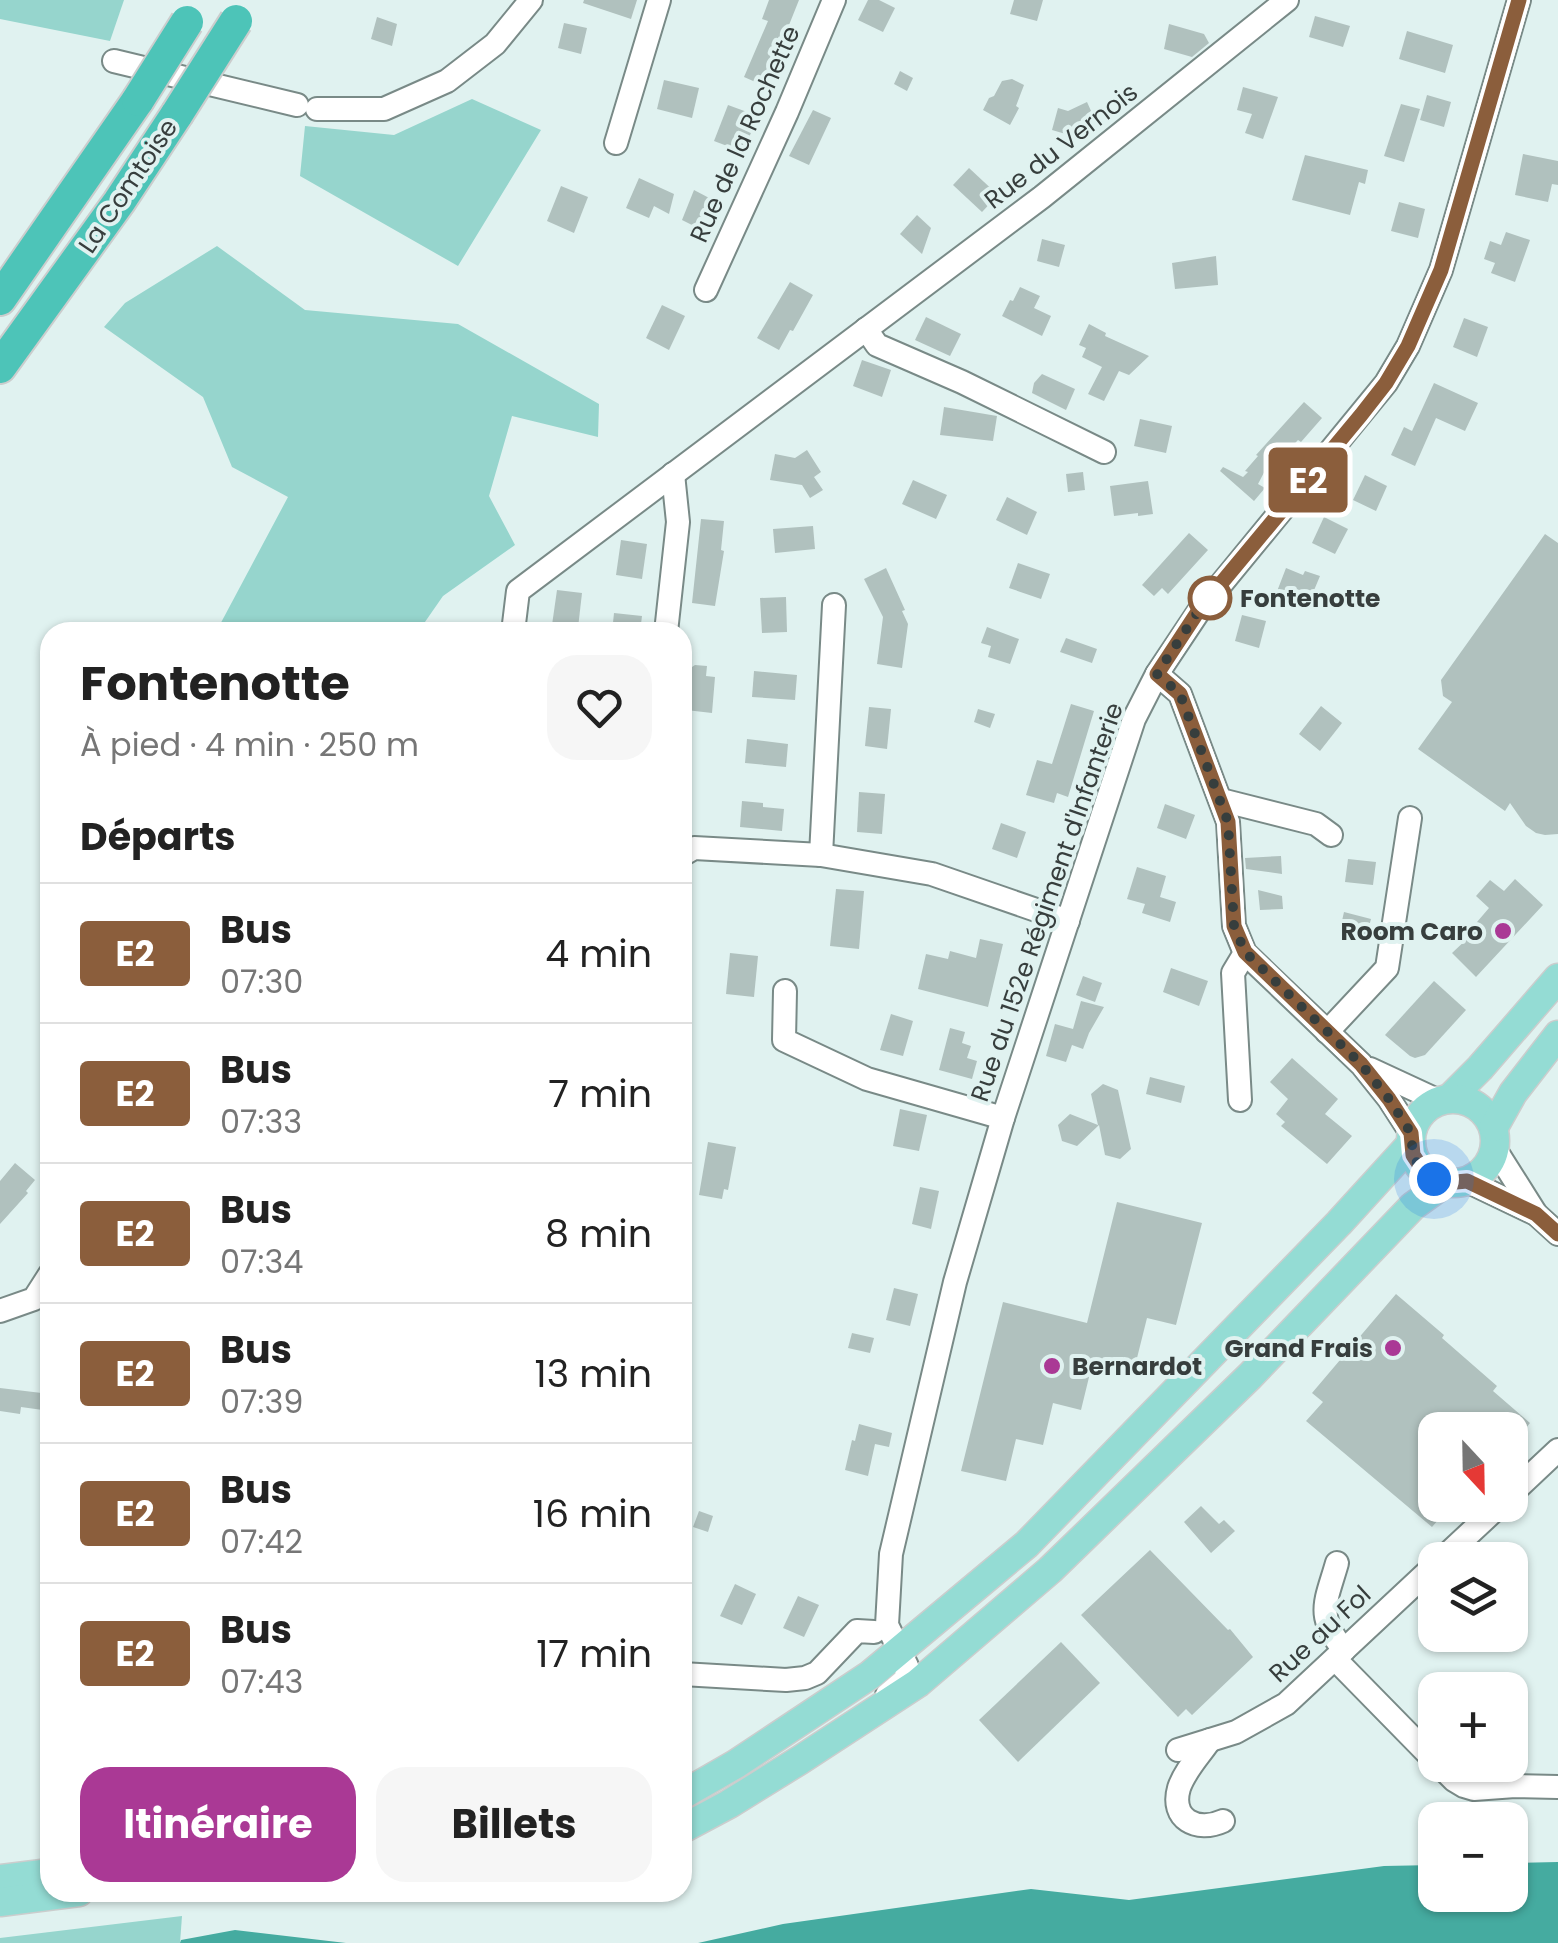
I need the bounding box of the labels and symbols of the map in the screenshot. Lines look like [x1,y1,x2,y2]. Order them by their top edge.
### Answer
street label: Rue de la Rochette [681,20,809,248]
street label: Rue du Vernois [977,75,1145,217]
street label: La Comtoise [70,112,186,260]
line badge: E2 [1263,448,1353,512]
marker: Fontenotte [1189,577,1231,619]
place label: Fontenotte [1240,581,1380,616]
street label: Rue du 152e Régiment d'Infanterie [962,698,1132,1106]
place label: Room Caro [1340,914,1483,949]
marker: Room Caro [1492,920,1514,942]
your location [1409,1154,1459,1204]
place label: Grand Frais [1224,1331,1373,1366]
marker: Grand Frais [1382,1337,1404,1359]
place label: Bernardot [1072,1349,1202,1384]
marker: Bernardot [1041,1355,1063,1377]
north arrow [1418,1412,1528,1522]
street label: Rue au Fol [1261,1578,1379,1690]

